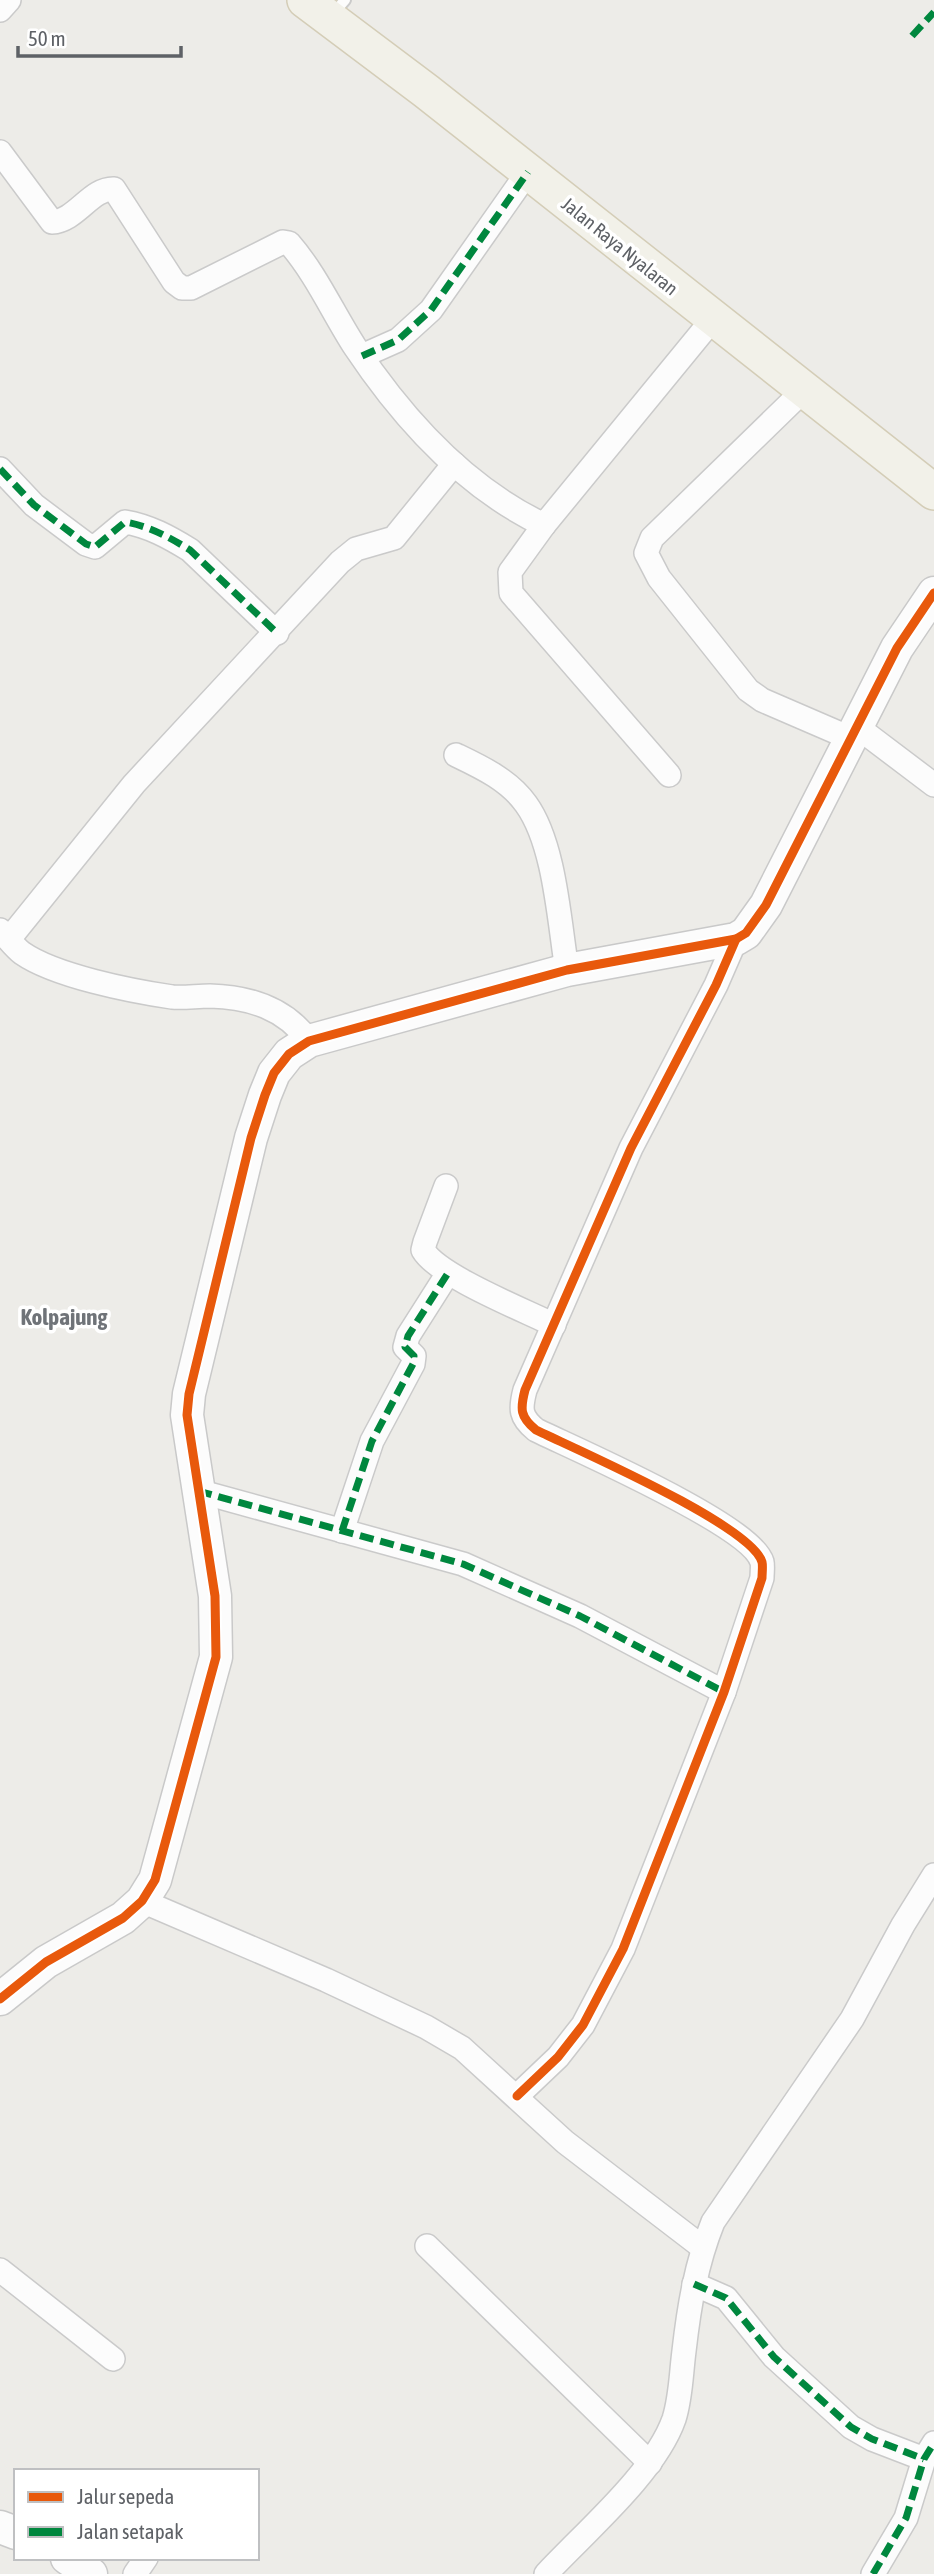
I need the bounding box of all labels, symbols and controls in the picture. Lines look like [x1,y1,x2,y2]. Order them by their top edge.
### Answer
scale bar [18,14,180,58]
text: 50 m [28,26,66,50]
street label: Jalan Raya Nyalaran [558,193,682,299]
district label: Kolpajung [21,1304,107,1330]
legend [14,2469,259,2560]
text: Jalur sepeda [77,2484,174,2508]
text: Jalan setapak [77,2519,184,2543]

